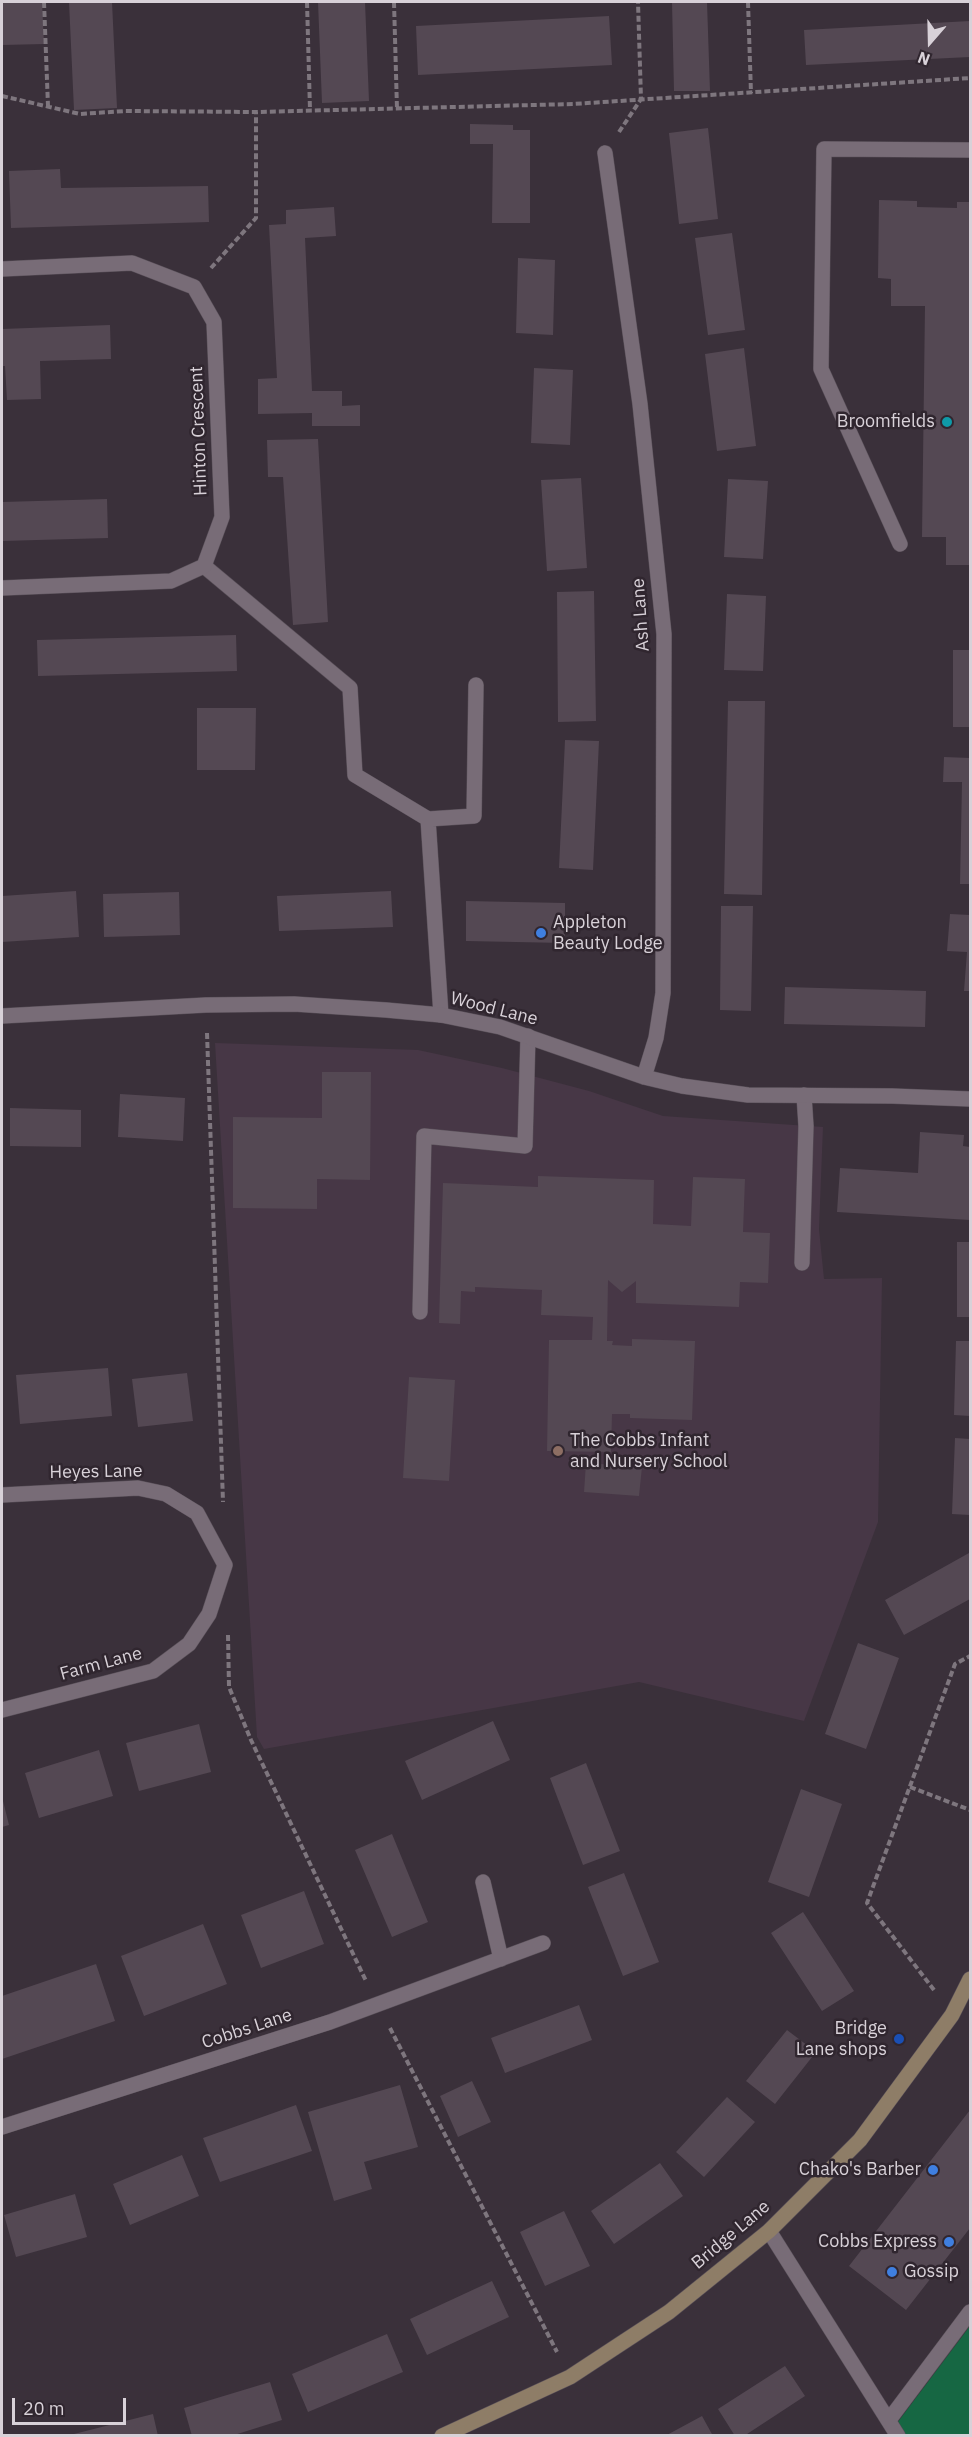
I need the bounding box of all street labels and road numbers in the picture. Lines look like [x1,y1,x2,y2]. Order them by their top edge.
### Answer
street label: Hinton Crescent [186,366,212,496]
street label: Ash Lane [628,578,654,652]
street label: Wood Lane [448,988,540,1030]
street label: Heyes Lane [49,1460,143,1484]
street label: Farm Lane [58,1643,144,1685]
street label: Cobbs Lane [199,2004,295,2054]
street label: Bridge Lane [687,2196,775,2274]

